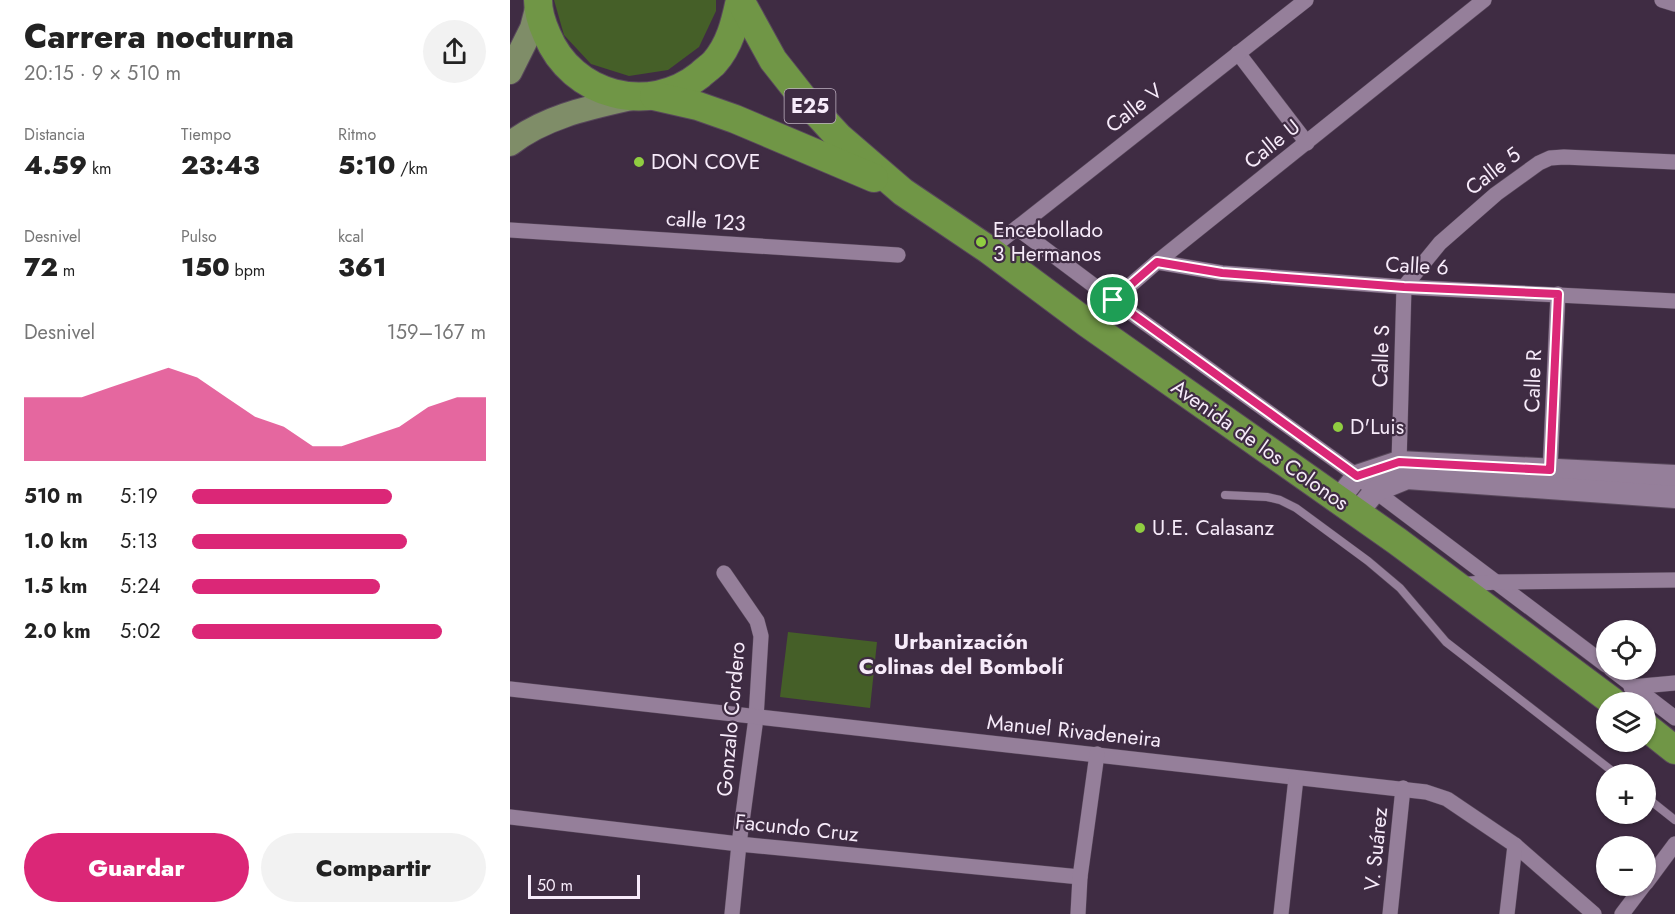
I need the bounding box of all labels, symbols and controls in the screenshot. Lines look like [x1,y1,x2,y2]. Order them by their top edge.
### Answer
text: Carrera nocturna [24,13,294,60]
button: share [423,20,486,83]
text: 20:15 · 9 × 510 m [24,59,181,88]
street label: Calle V [1099,76,1169,140]
road number: E25 [784,89,836,123]
street label: Calle U [1238,112,1306,176]
text: Distancia [24,123,85,146]
text: Tiempo [181,123,231,146]
text: Ritmo [338,123,376,146]
street label: Calle 5 [1459,140,1527,202]
text: 4.59 [24,146,87,184]
text: 23:43 [181,146,260,184]
text: 5:10 [338,146,395,184]
place label: DON COVE [651,147,760,177]
marker: DON COVE [632,155,646,169]
text: km [87,157,111,180]
text: /km [395,157,428,180]
street label: calle 123 [665,203,747,239]
place label: Encebollado 3 Hermanos [993,215,1103,269]
text: Desnivel [24,225,81,248]
text: Pulso [181,225,217,248]
text: kcal [338,225,364,248]
marker: Encebollado 3 Hermanos [974,235,988,249]
text: 72 [24,248,58,286]
text: 150 [181,248,230,286]
text: 361 [338,248,387,286]
street label: Calle 6 [1385,249,1449,283]
text: m [58,259,75,282]
text: bpm [230,259,265,282]
pin [1087,274,1138,325]
icon: arrive [1096,283,1129,316]
text: Desnivel [24,318,95,347]
text: 159–167 m [387,318,486,347]
street label: Calle S [1365,324,1397,388]
street label: Calle R [1517,349,1549,413]
street label: Avenida de los Colonos [1165,372,1355,518]
place label: D'Luis [1350,412,1404,442]
marker: D'Luis [1331,420,1345,434]
text: 510 m [24,482,83,511]
text: 5:19 [120,482,158,511]
place label: U.E. Calasanz [1152,513,1275,543]
marker: U.E. Calasanz [1133,521,1147,535]
text: 1.0 km [24,527,88,556]
text: 5:13 [120,527,157,556]
text: 1.5 km [24,572,87,601]
text: 5:24 [120,572,160,601]
text: 2.0 km [24,617,91,646]
text: 5:02 [120,617,161,646]
map controls [1596,620,1656,896]
button: locate [1596,620,1656,680]
district label: Urbanización Colinas del Bombolí [859,625,1064,682]
street label: Gonzalo Cordero [709,640,753,798]
button: layers [1596,692,1656,752]
street label: Manuel Rivadeneira [985,707,1163,755]
button: + [1596,764,1656,824]
street label: V. Suárez [1357,805,1395,892]
street label: Facundo Cruz [734,807,861,849]
button: Guardar [24,833,249,902]
button: Compartir [261,833,486,902]
button: − [1596,836,1656,896]
scale bar [528,872,640,900]
text: 50 m [537,874,573,897]

